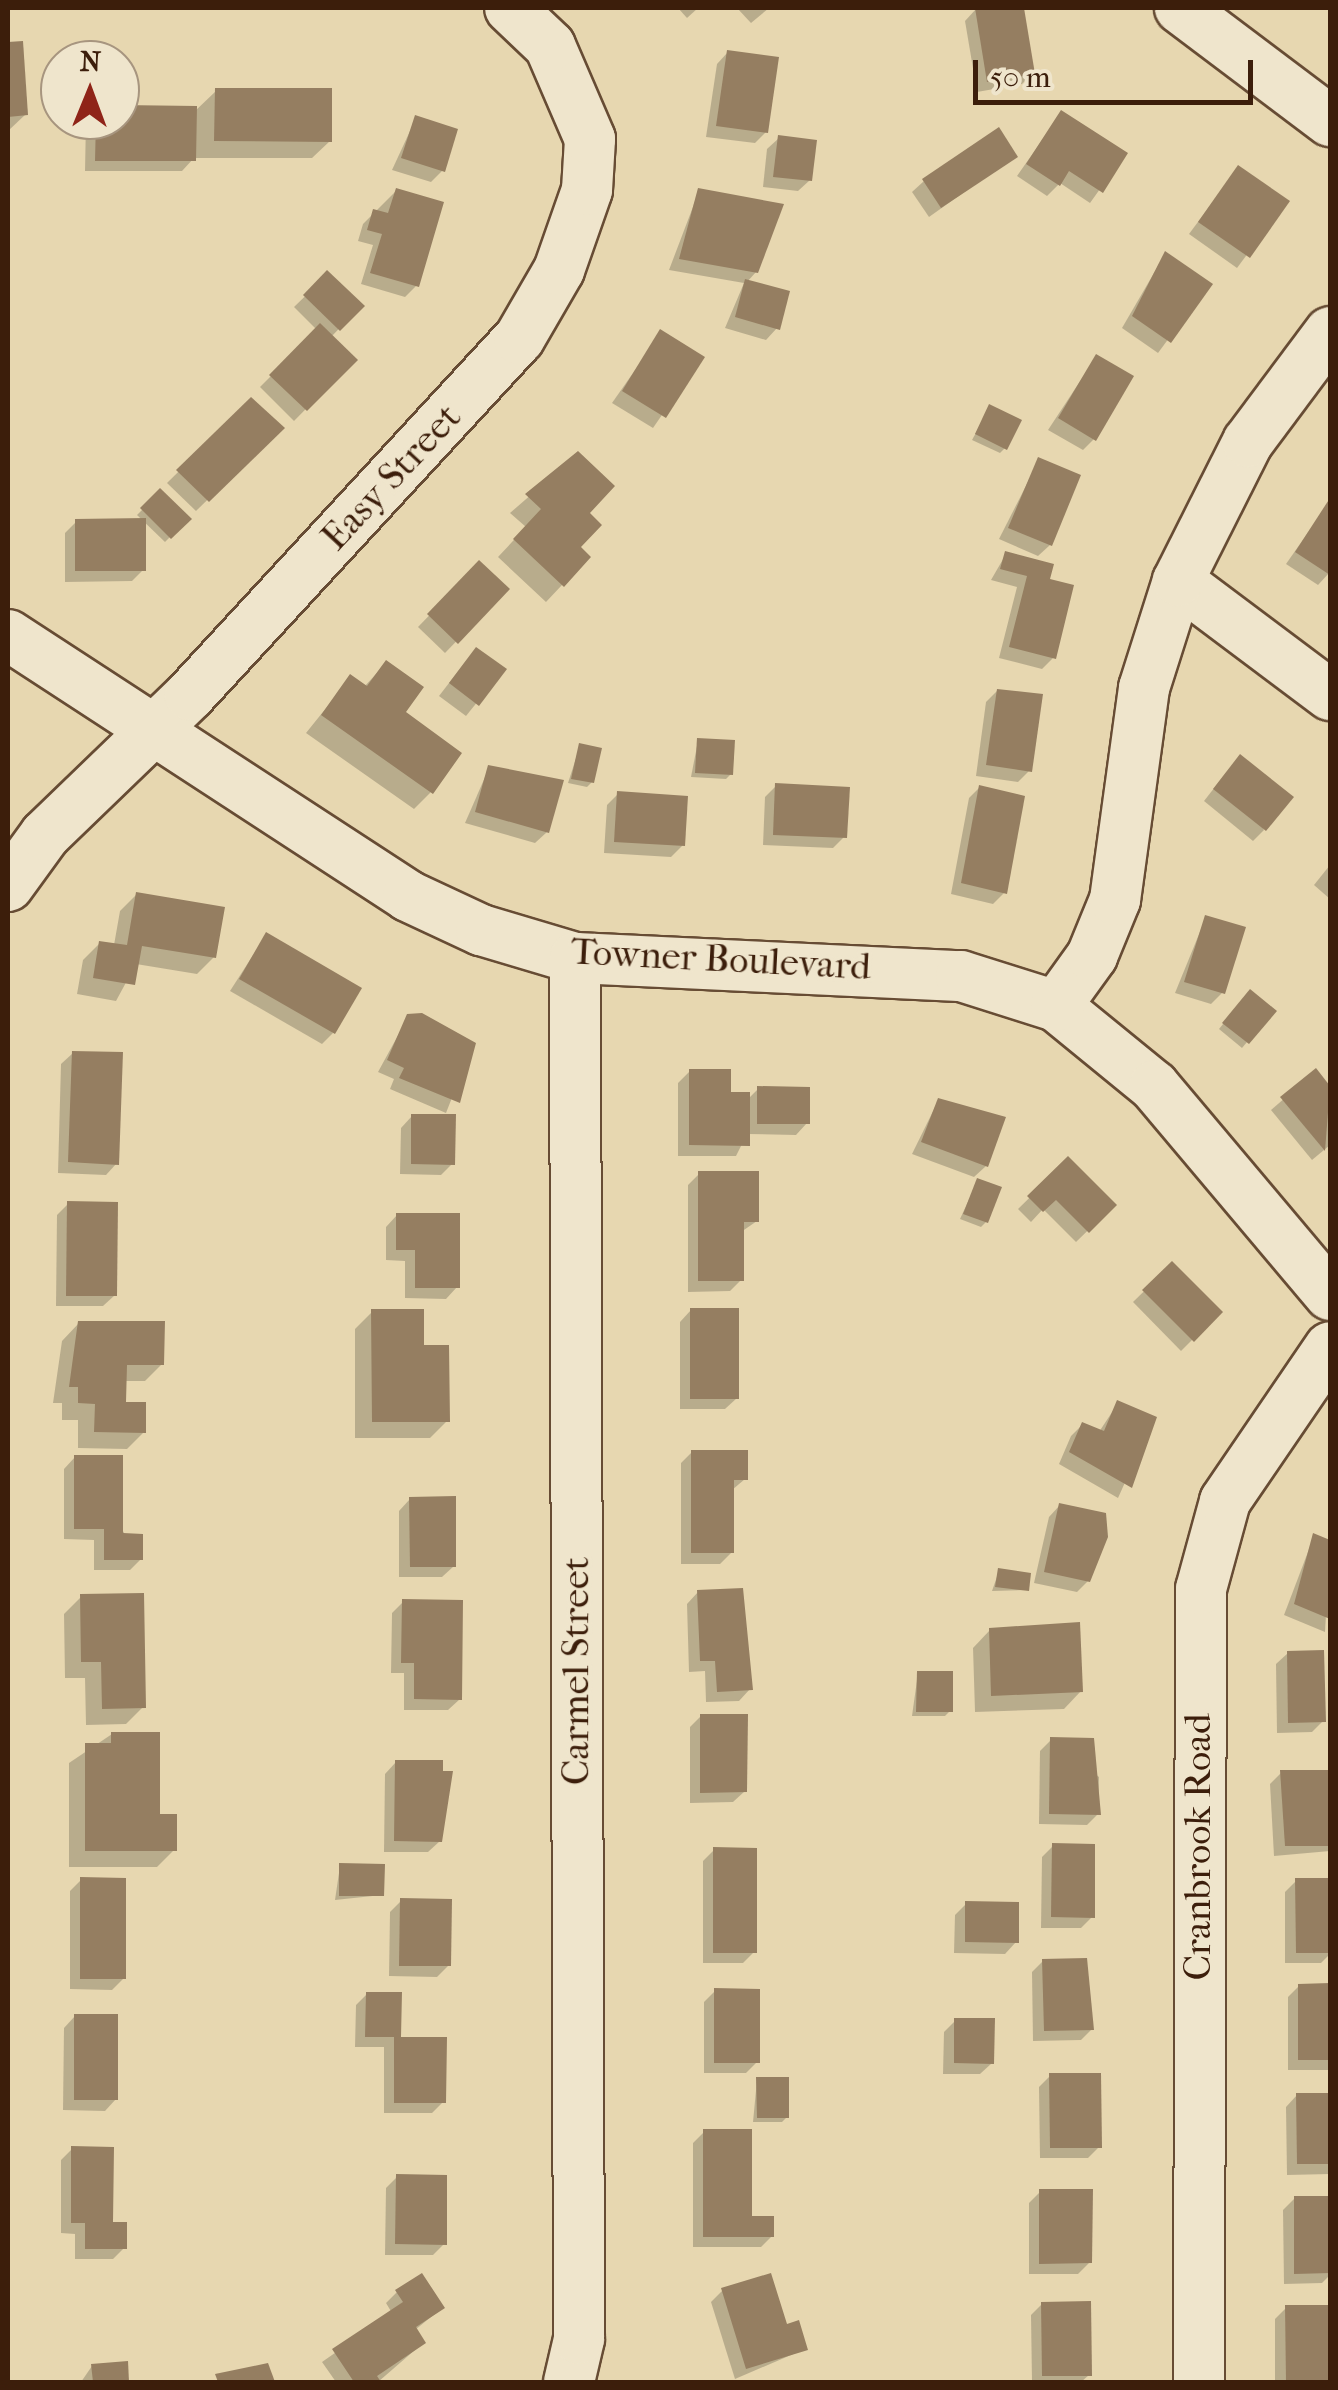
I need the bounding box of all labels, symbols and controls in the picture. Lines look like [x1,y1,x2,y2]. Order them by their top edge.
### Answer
north arrow [40,40,140,140]
scale bar [978,40,1258,102]
text: N [80,45,101,78]
text: 50 m [990,60,1051,95]
street label: Easy Street [312,394,470,560]
street label: Towner Boulevard [570,928,872,990]
street label: Carmel Street [553,1557,599,1785]
street label: Cranbrook Road [1175,1713,1221,1981]

